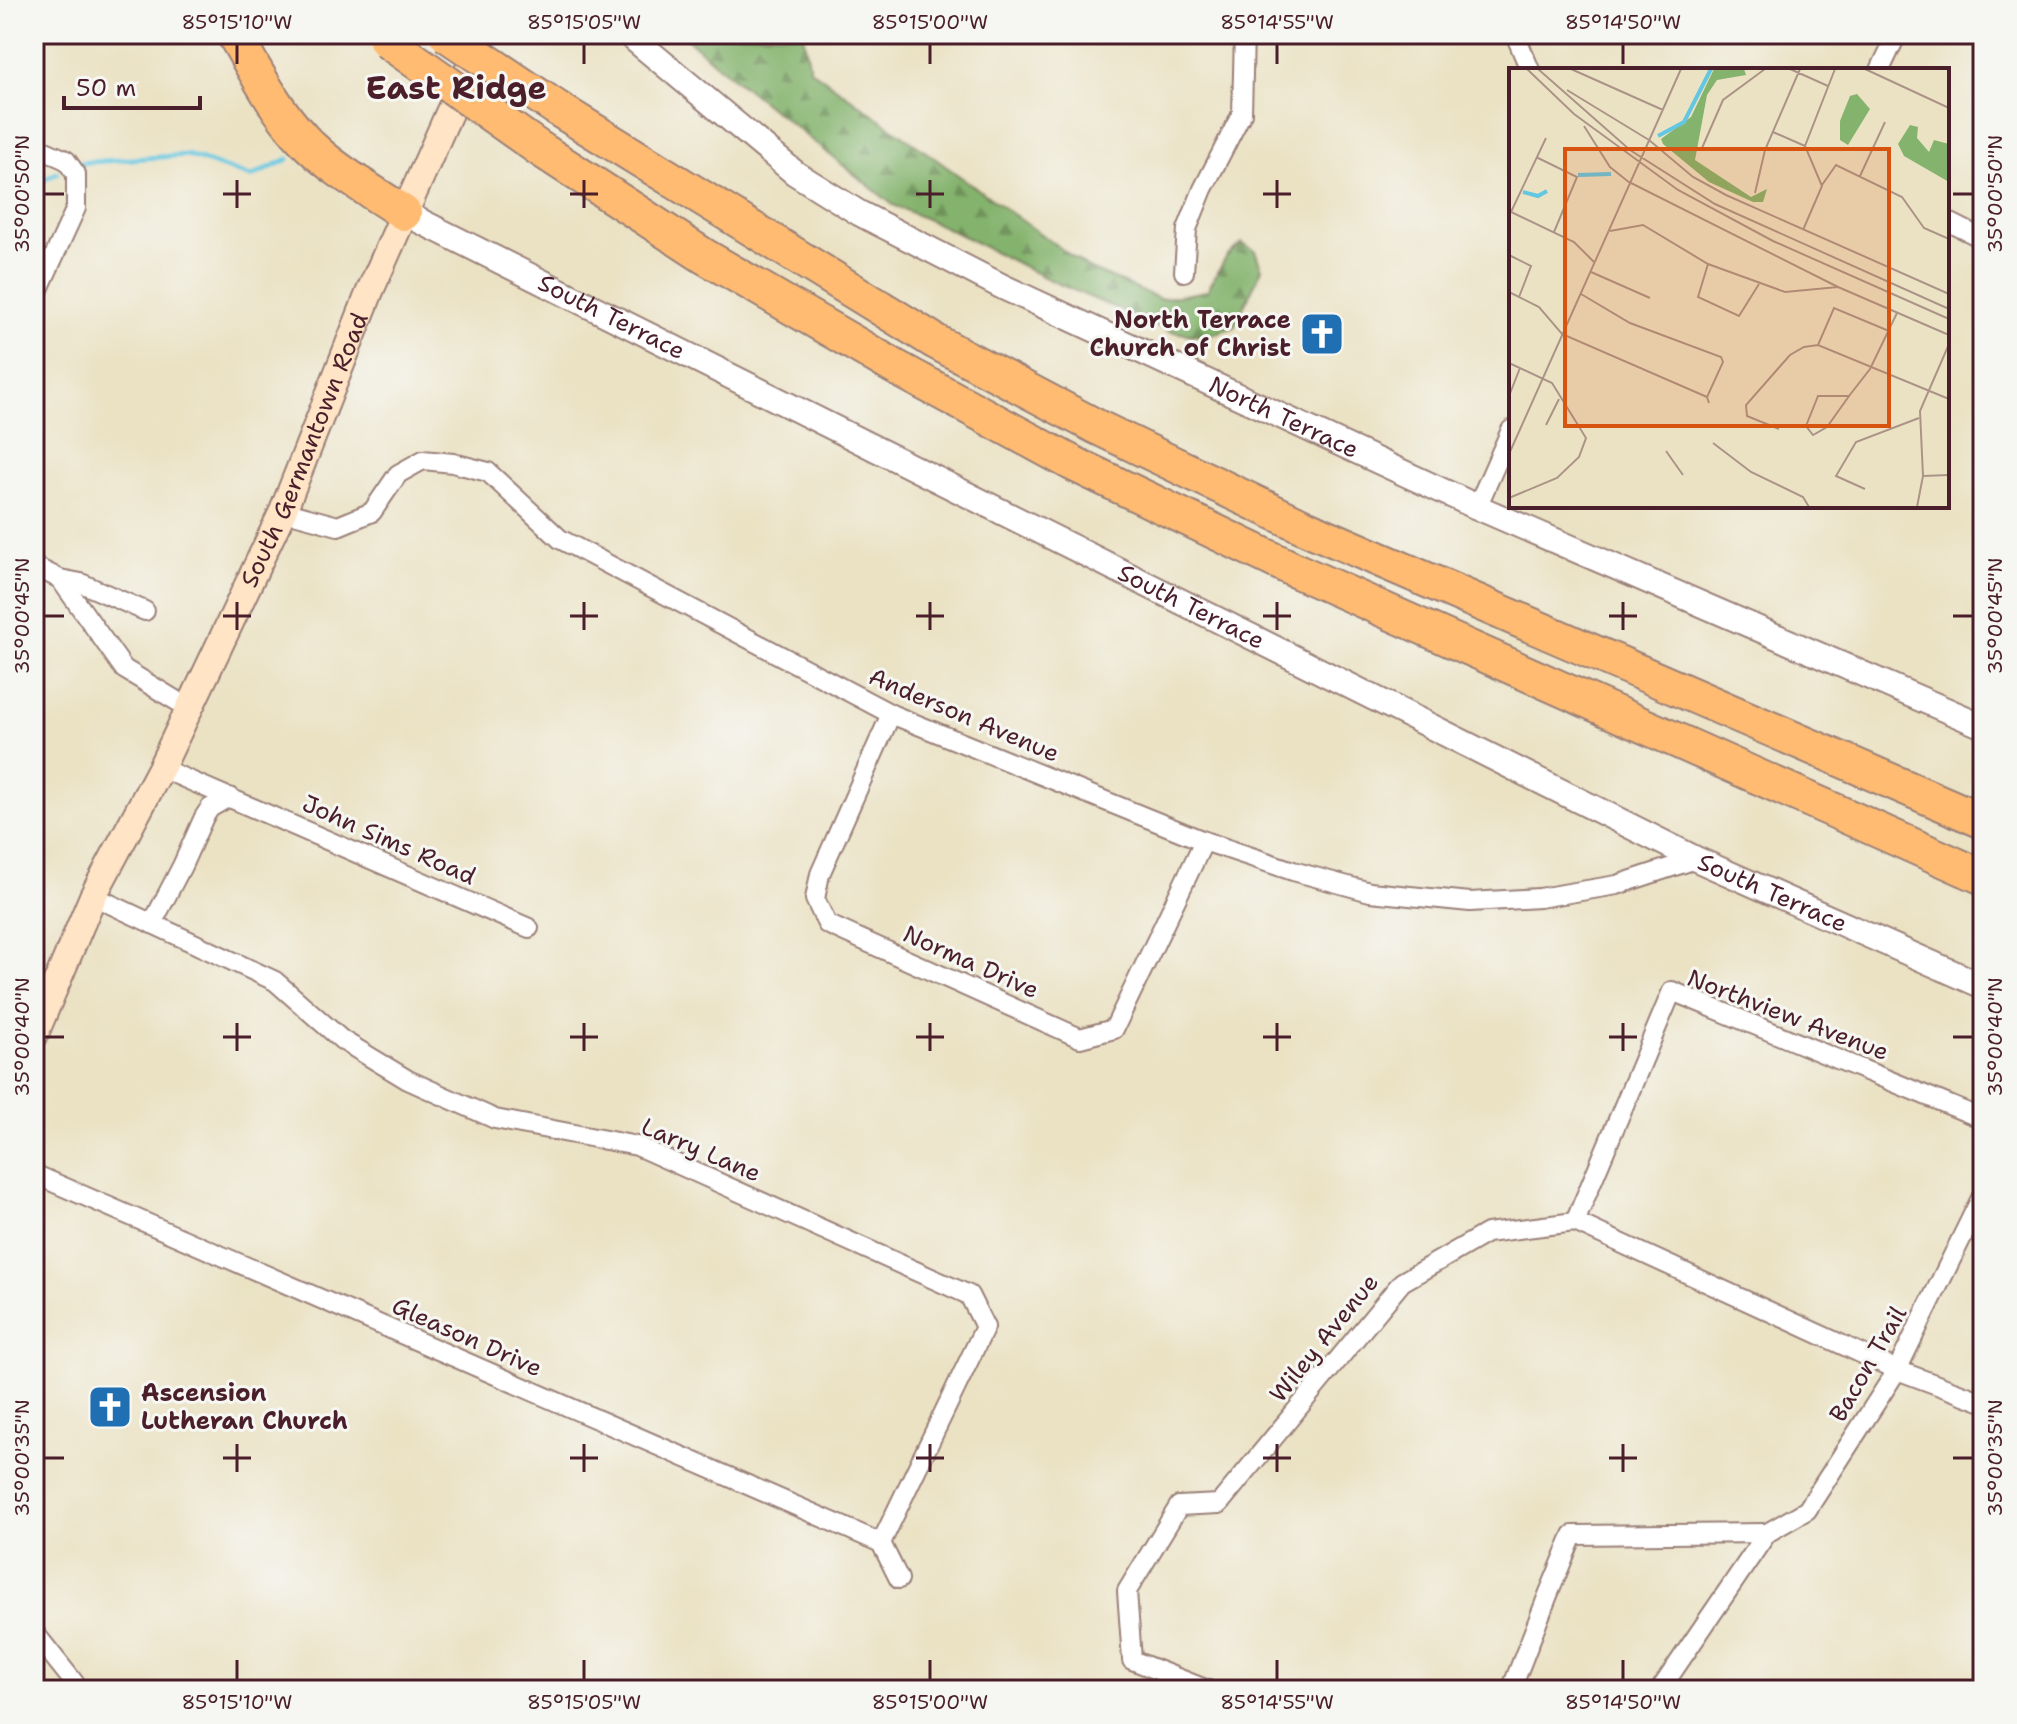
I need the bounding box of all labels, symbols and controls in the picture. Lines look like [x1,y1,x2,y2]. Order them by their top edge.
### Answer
text: 85°15'10"W [182,9,292,35]
text: 85°15'05"W [527,9,641,35]
text: 85°15'00"W [872,9,988,35]
text: 85°14'55"W [1220,9,1334,35]
text: 85°14'50"W [1565,9,1681,35]
scale bar [64,60,200,110]
district label: East Ridge [365,66,547,109]
inset map [1509,68,1949,508]
text: 50 m [76,72,136,104]
text: 35°00'50"N [9,135,35,253]
text: 35°00'50"N [1982,135,2008,253]
street label: South Terrace [533,267,690,367]
place label: North Terrace Church of Christ [1089,304,1291,364]
street label: South Germantown Road [233,308,376,592]
church icon: North Terrace Church of Christ [1298,310,1346,358]
street label: North Terrace [1204,369,1364,466]
street label: South Terrace [1112,556,1270,657]
text: 35°00'45"N [9,557,35,675]
text: 35°00'45"N [1982,557,2008,675]
street label: Anderson Avenue [864,660,1064,770]
street label: John Sims Road [297,787,481,893]
street label: South Terrace [1693,846,1852,940]
street label: Norma Drive [898,918,1044,1006]
street label: Northview Avenue [1683,962,1893,1068]
text: 35°00'40"N [9,977,35,1097]
text: 35°00'40"N [1982,977,2008,1097]
street label: Larry Lane [636,1111,766,1189]
street label: Wiley Avenue [1262,1267,1386,1409]
street label: Gleason Drive [387,1290,547,1384]
street label: Bacon Trail [1822,1300,1914,1428]
place label: Ascension Lutheran Church [141,1377,348,1437]
church icon: Ascension Lutheran Church [86,1383,134,1431]
text: 35°00'35"N [9,1399,35,1517]
text: 35°00'35"N [1982,1399,2008,1517]
text: 85°15'10"W [182,1689,292,1715]
text: 85°15'05"W [527,1689,641,1715]
text: 85°15'00"W [872,1689,988,1715]
text: 85°14'55"W [1220,1689,1334,1715]
text: 85°14'50"W [1565,1689,1681,1715]

